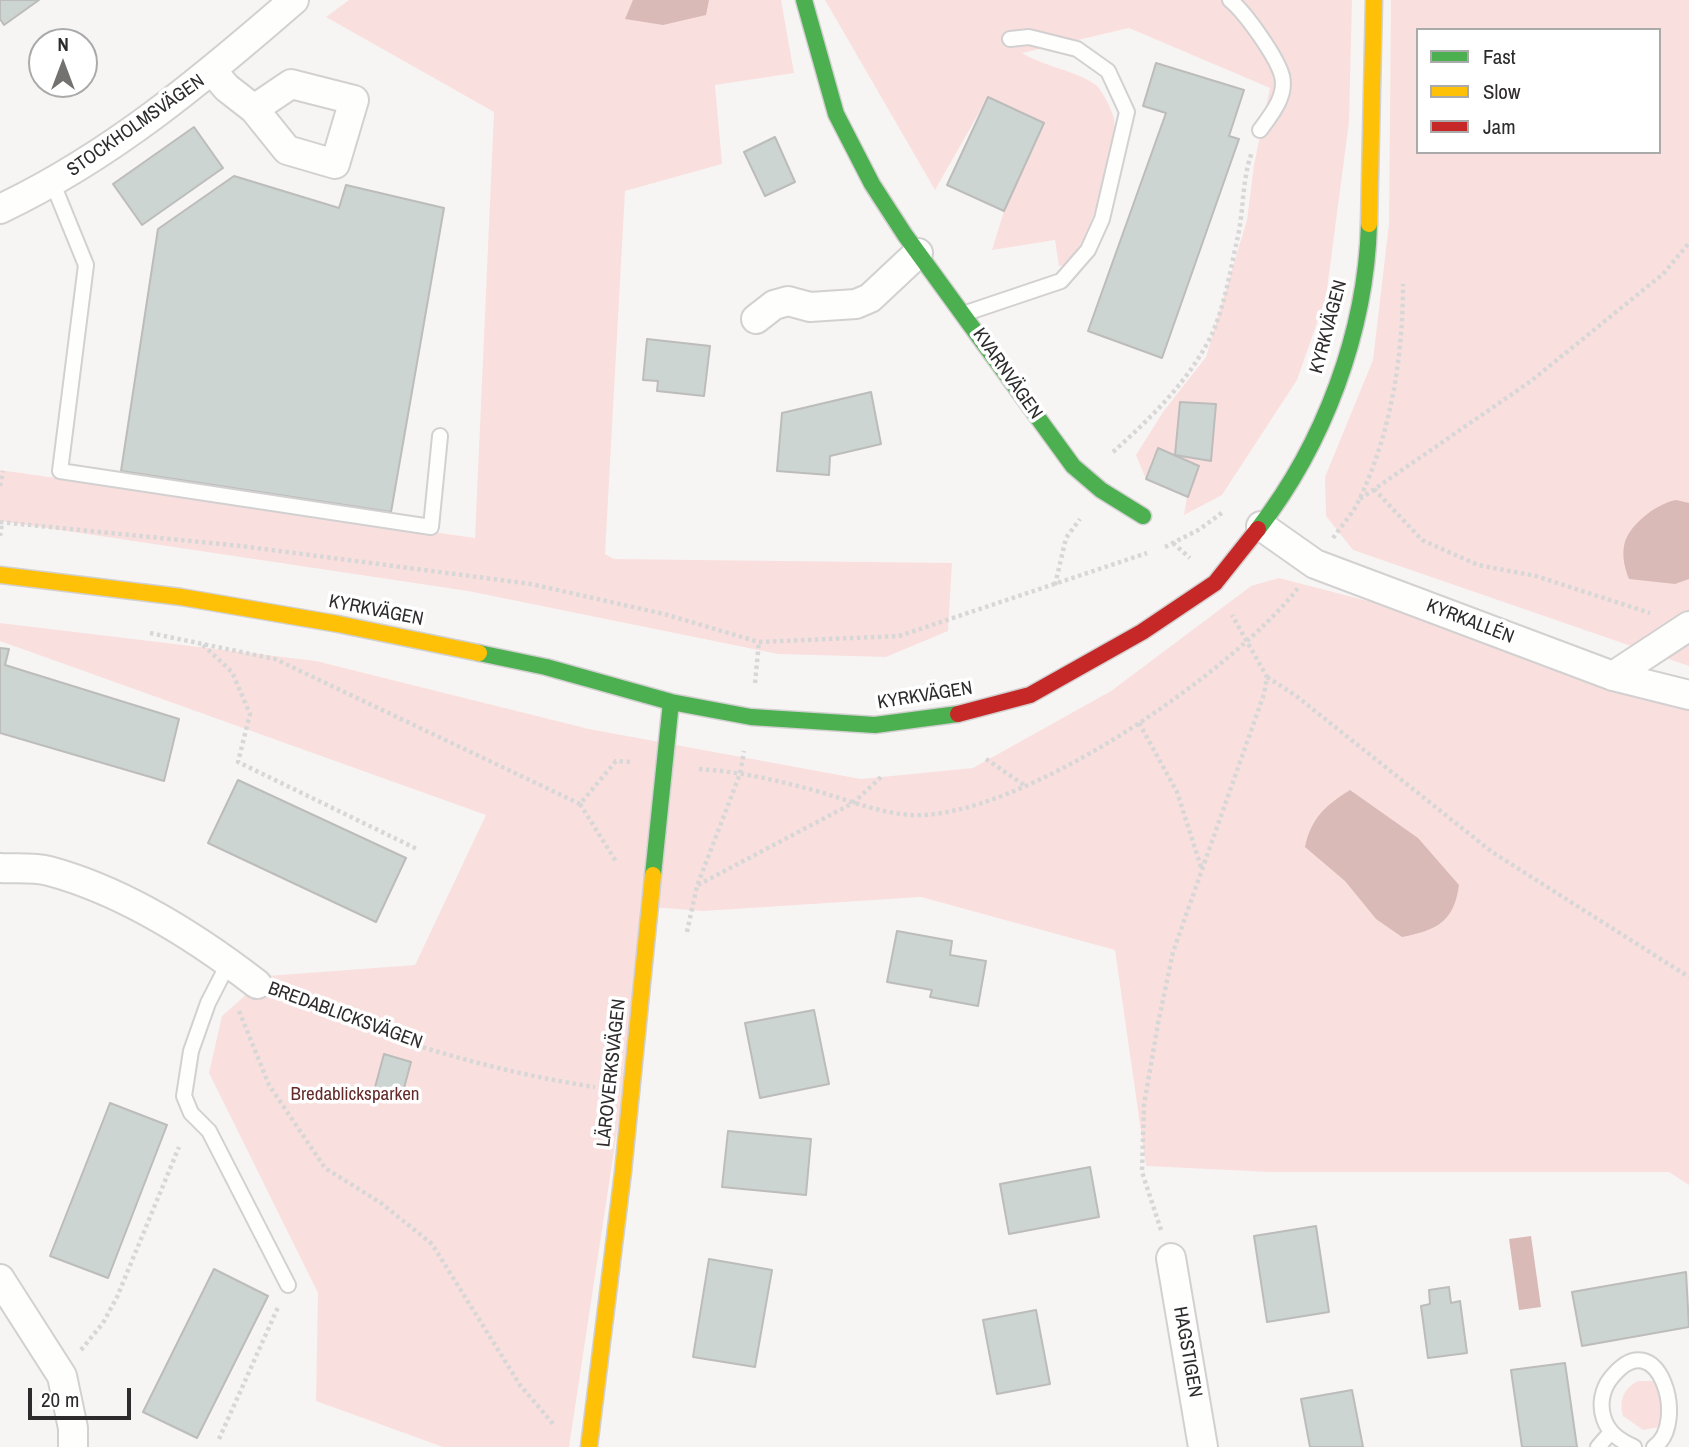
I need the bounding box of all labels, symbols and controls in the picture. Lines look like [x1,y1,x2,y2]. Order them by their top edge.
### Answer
north arrow [28,28,98,98]
legend [1416,28,1661,154]
text: N [57,31,69,57]
text: Fast [1483,42,1516,71]
street label: STOCKHOLMSVÄGEN [63,70,209,182]
text: Slow [1483,77,1520,106]
text: Jam [1483,112,1516,141]
street label: KYRKVÄGEN [1306,278,1352,376]
street label: KVARNVÄGEN [967,324,1047,424]
street label: KYRKVÄGEN [327,591,425,631]
street label: KYRKALLÉN [1423,595,1517,649]
street label: KYRKVÄGEN [876,677,974,715]
street label: BREDABLICKSVÄGEN [265,977,425,1055]
street label: LÄROVERKSVÄGEN [593,998,631,1148]
park label: Bredablicksparken [290,1084,420,1106]
street label: HAGSTIGEN [1168,1305,1206,1399]
scale bar [32,1374,135,1418]
text: 20 m [41,1385,79,1414]

